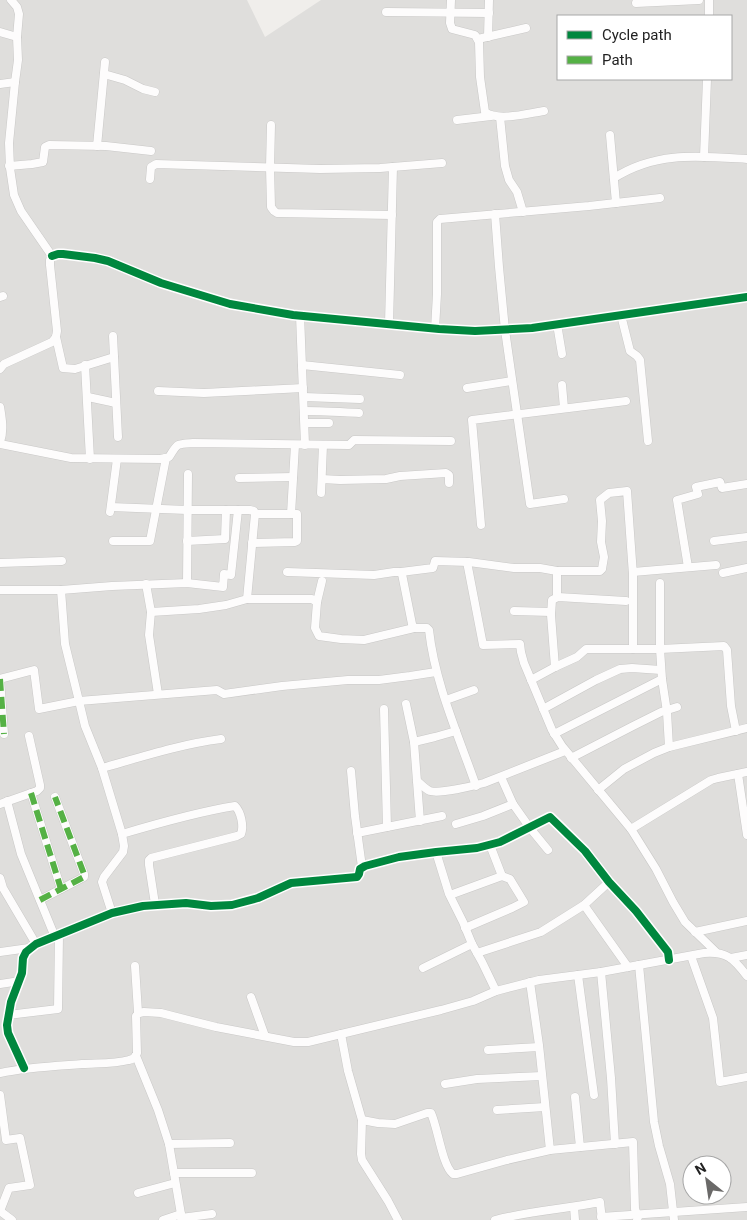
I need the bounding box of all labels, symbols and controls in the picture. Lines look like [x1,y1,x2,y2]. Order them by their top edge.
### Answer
legend [557,15,732,80]
text: Cycle path [602,26,672,44]
text: Path [602,51,633,69]
north arrow [682,1155,732,1205]
text: N [692,1159,709,1178]

